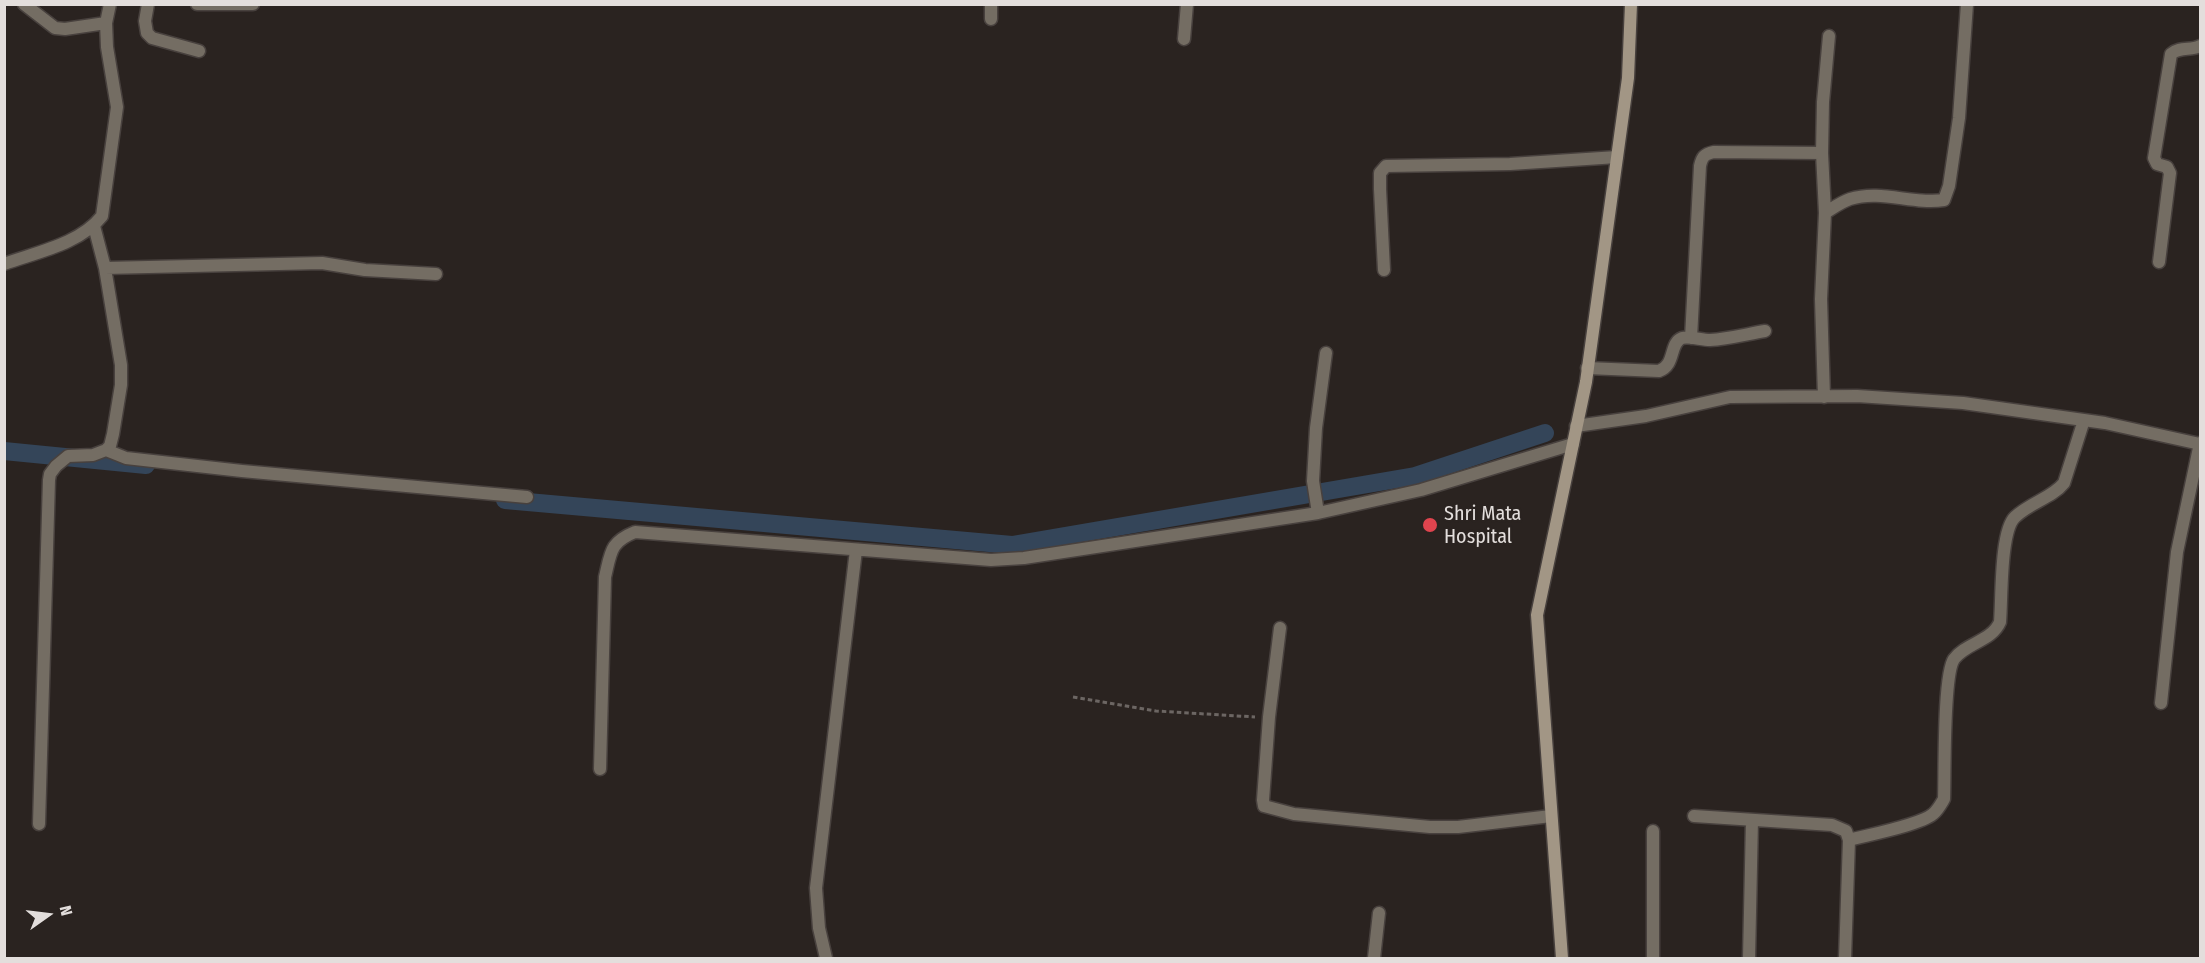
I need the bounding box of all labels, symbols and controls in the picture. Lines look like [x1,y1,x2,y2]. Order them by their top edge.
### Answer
place label: Shri Mata Hospital [1444,502,1521,549]
marker: Shri Mata Hospital [1421,516,1439,534]
north arrow [18,885,78,945]
text: N [56,904,76,917]

